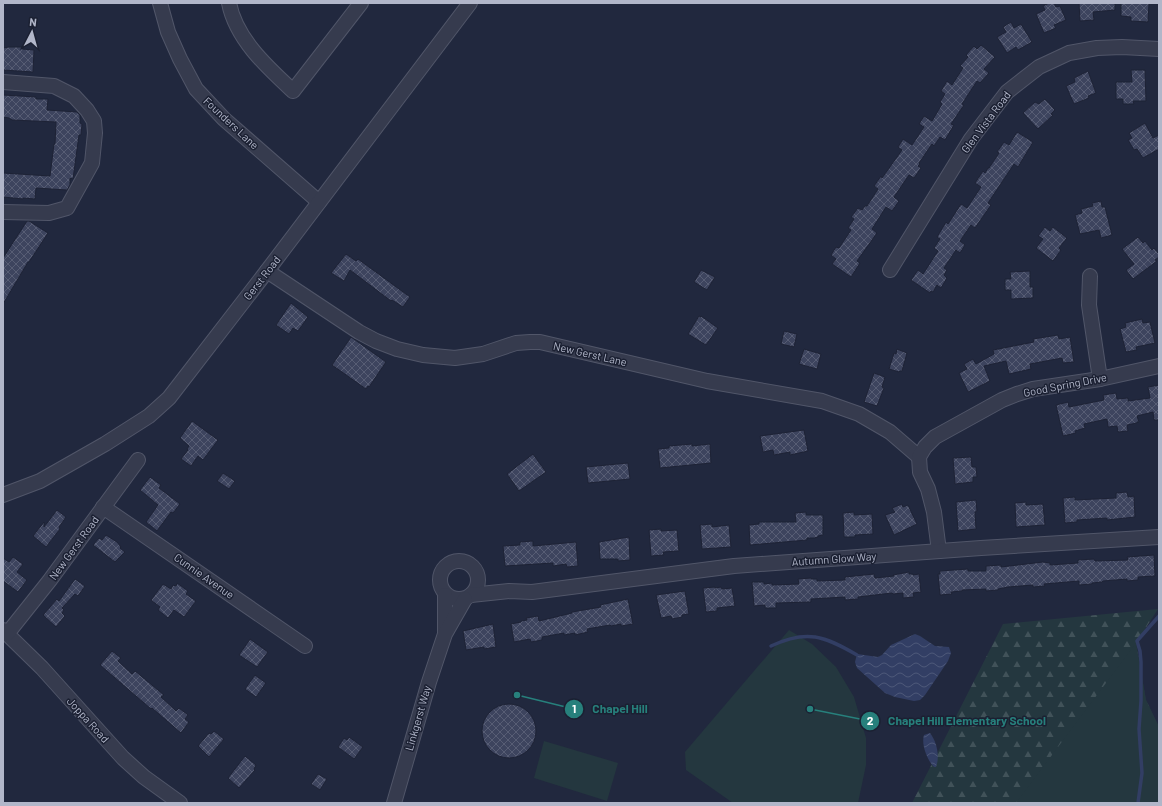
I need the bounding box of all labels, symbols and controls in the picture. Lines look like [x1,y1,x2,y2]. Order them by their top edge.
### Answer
north arrow [12,12,52,52]
text: N [29,15,37,28]
street label: Glen Vista Road [958,88,1013,155]
street label: Founders Lane [201,94,262,152]
street label: Gerst Road [240,253,283,302]
street label: New Gerst Lane [552,339,628,368]
street label: Good Spring Drive [1022,370,1108,399]
street label: New Gerst Road [46,513,101,582]
street label: Autumn Glow Way [791,549,877,568]
street label: Cunnie Avenue [172,550,237,601]
street label: Linkgerst Way [402,684,433,752]
street label: Joppa Road [65,694,112,745]
callout: Chapel Hill [564,697,655,721]
text: 1 [572,701,576,715]
text: Chapel Hill [592,701,648,715]
callout: Chapel Hill Elementary School [860,709,1054,733]
text: 2 [867,713,874,727]
text: Chapel Hill Elementary School [888,713,1046,727]

